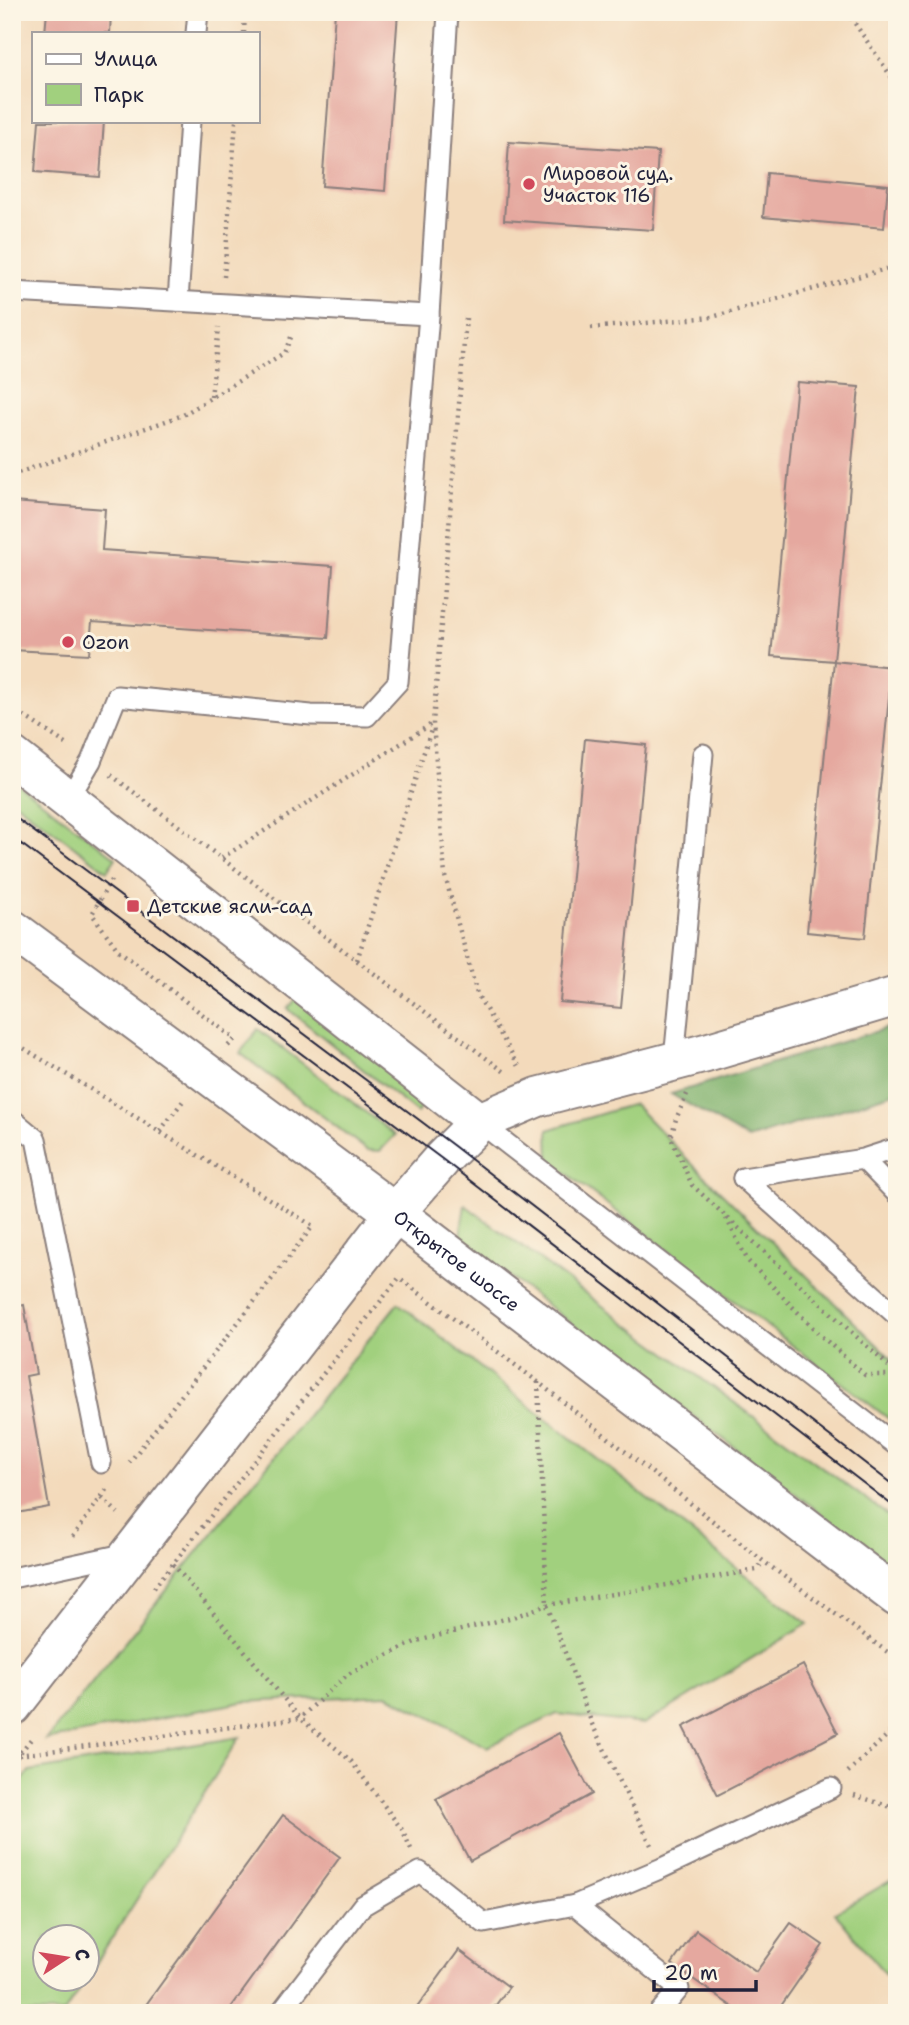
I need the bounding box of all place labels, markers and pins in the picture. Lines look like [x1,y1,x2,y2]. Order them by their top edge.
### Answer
place label: Мировой суд. Участок 116 [543,161,673,208]
marker: Мировой суд. Участок 116 [521,176,537,192]
place label: Ozon [82,630,129,655]
marker: Ozon [60,634,76,650]
place label: Детские ясли-сад [147,894,313,919]
marker: Детские ясли-сад [125,898,141,914]

